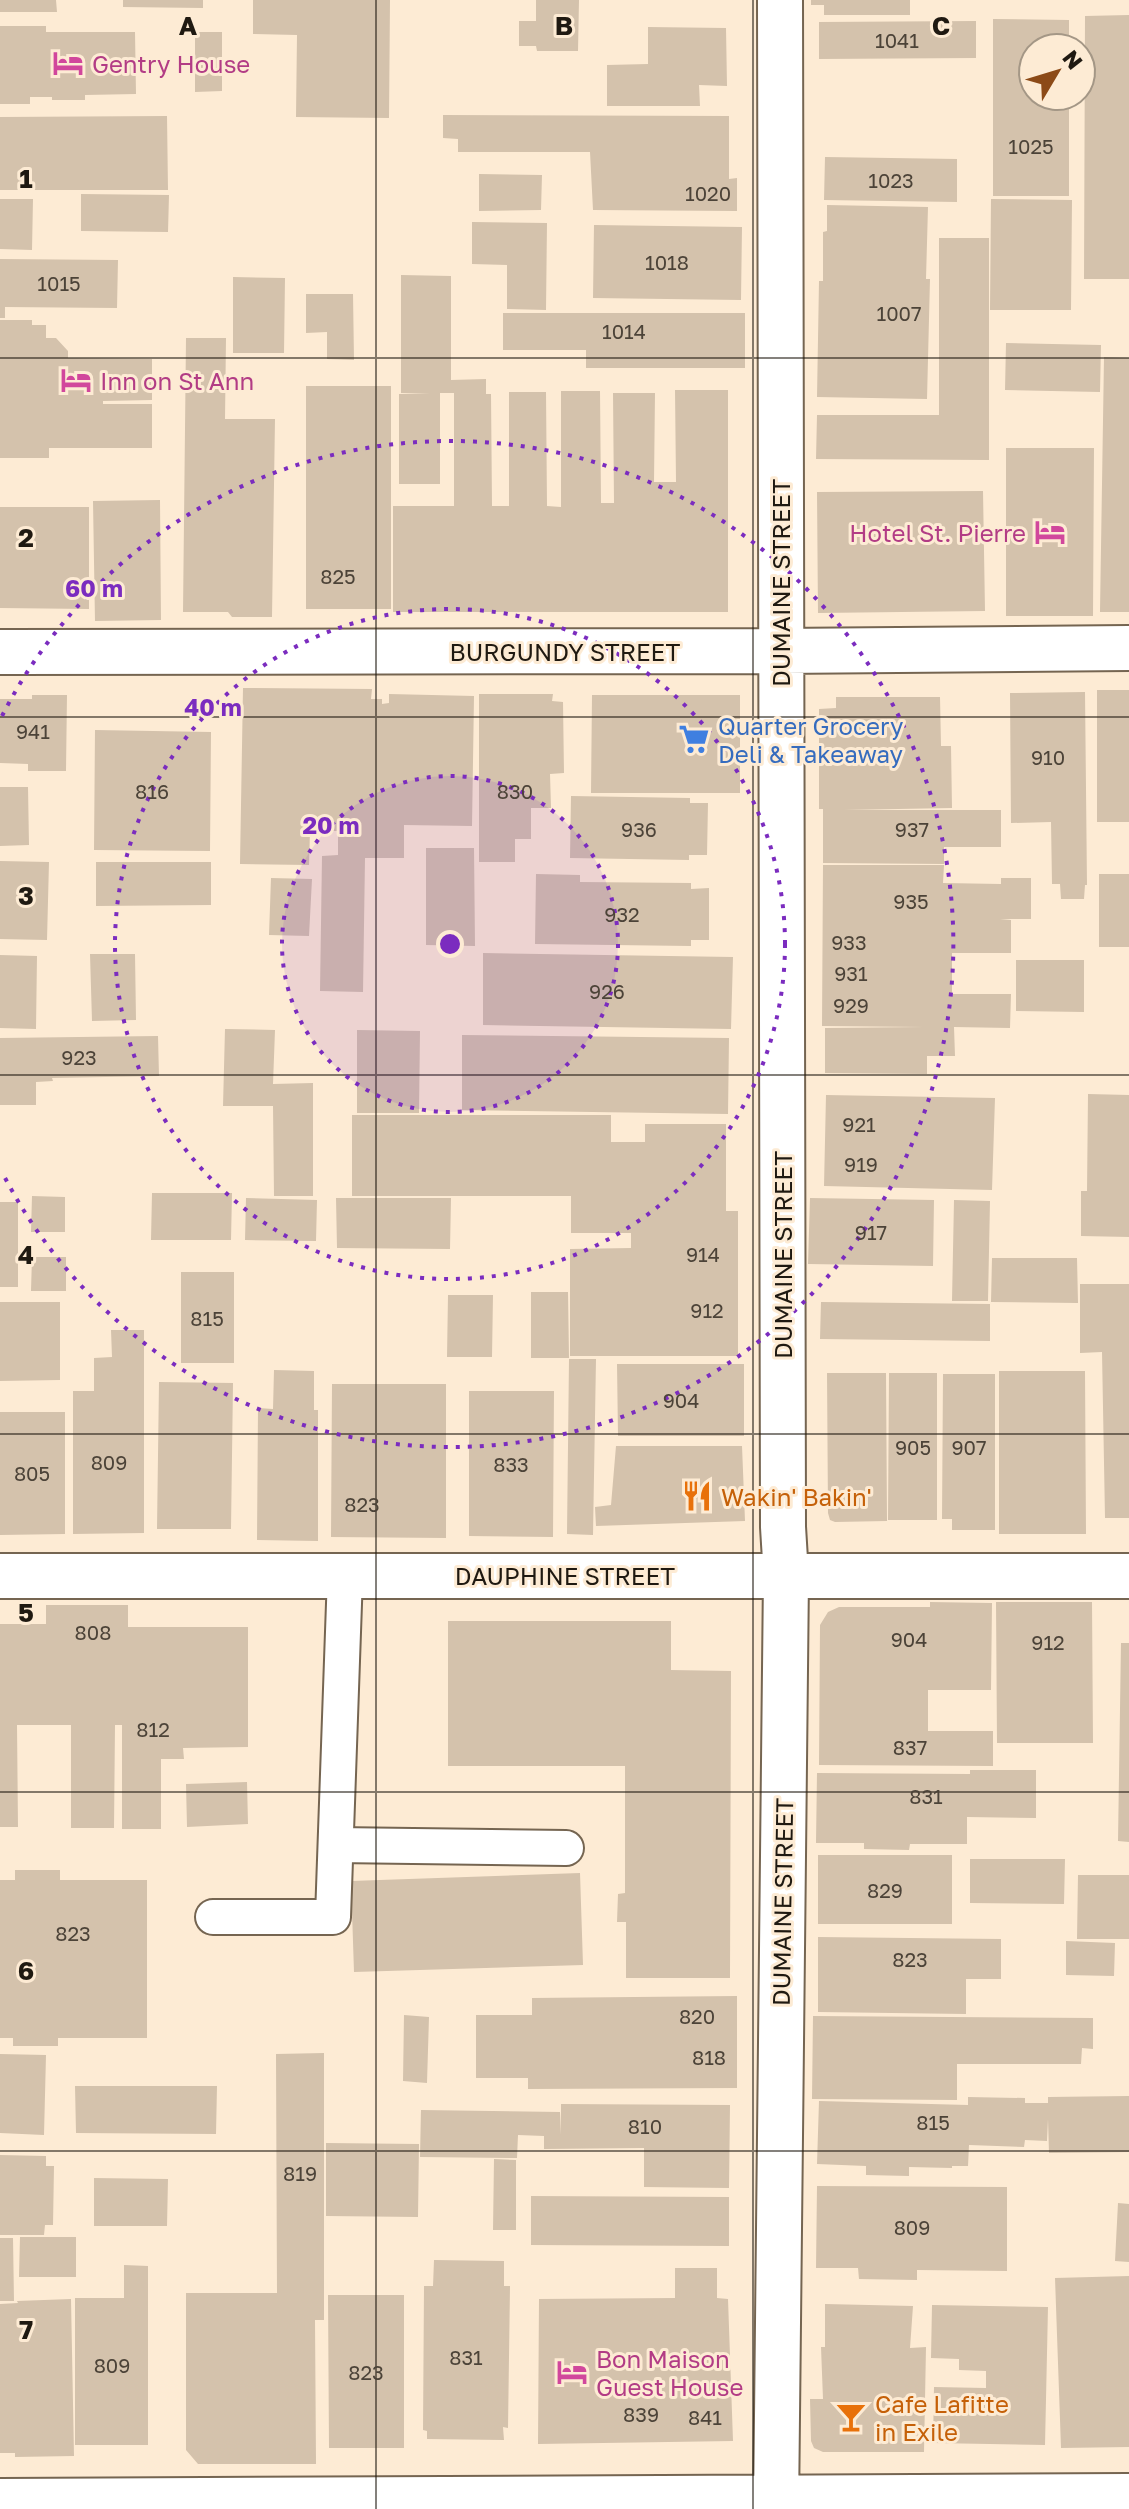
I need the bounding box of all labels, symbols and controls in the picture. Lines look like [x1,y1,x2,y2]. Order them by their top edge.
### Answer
text: A [179,10,198,41]
text: B [555,10,573,41]
text: C [932,10,950,41]
house number: 1041 [875,28,919,52]
north arrow [1017,32,1097,112]
text: N [1057,44,1089,74]
hotel icon: Gentry House [51,46,85,80]
place label: Gentry House [92,49,250,78]
house number: 1025 [1008,134,1054,158]
text: 1 [19,163,33,194]
house number: 1023 [868,168,914,192]
house number: 1020 [685,181,731,205]
house number: 1018 [645,250,689,274]
house number: 1015 [37,271,81,295]
house number: 1007 [876,301,922,325]
house number: 1014 [602,319,646,343]
hotel icon: Inn on St Ann [59,363,93,397]
place label: Inn on St Ann [100,366,254,395]
street label: DUMAINE STREET [766,479,795,687]
hotel icon: Hotel St. Pierre [1033,515,1067,549]
place label: Hotel St. Pierre [849,518,1026,547]
text: 2 [18,522,34,553]
house number: 825 [320,564,356,588]
text: 60 m [65,573,123,602]
street label: BURGUNDY STREET [450,637,680,666]
text: 40 m [184,692,242,721]
place label: Quarter Grocery Deli & Takeaway [718,711,904,768]
house number: 941 [16,719,50,743]
supermarket icon: Quarter Grocery Deli & Takeaway [677,722,711,756]
house number: 910 [1031,745,1065,769]
house number: 816 [135,779,169,803]
house number: 830 [497,779,533,803]
text: 20 m [302,810,360,839]
house number: 936 [621,817,657,841]
house number: 937 [895,817,929,841]
text: 3 [18,880,34,911]
house number: 935 [893,889,929,913]
house number: 932 [604,902,640,926]
centre of rings [436,930,464,958]
house number: 933 [831,930,867,954]
house number: 931 [834,961,868,985]
house number: 926 [589,979,625,1003]
house number: 929 [833,993,869,1017]
house number: 923 [61,1045,97,1069]
house number: 921 [842,1112,876,1136]
street label: DUMAINE STREET [768,1151,797,1359]
house number: 919 [844,1152,878,1176]
house number: 917 [855,1220,887,1244]
text: 4 [18,1239,34,1270]
house number: 914 [686,1242,720,1266]
house number: 912 [690,1298,724,1322]
house number: 815 [190,1306,224,1330]
house number: 904 [663,1388,699,1412]
house number: 905 [895,1435,931,1459]
house number: 907 [951,1435,987,1459]
house number: 809 [91,1450,127,1474]
house number: 833 [493,1452,529,1476]
house number: 805 [14,1461,50,1485]
restaurant icon: Wakin' Bakin' [680,1479,714,1513]
place label: Wakin' Bakin' [721,1482,872,1511]
house number: 823 [344,1492,380,1516]
street label: DAUPHINE STREET [455,1561,675,1590]
text: 5 [18,1597,34,1628]
house number: 808 [75,1620,111,1644]
house number: 904 [891,1627,927,1651]
house number: 912 [1031,1630,1065,1654]
house number: 812 [136,1717,170,1741]
house number: 837 [893,1735,927,1759]
house number: 831 [909,1784,943,1808]
street label: DUMAINE STREET [766,1798,798,2006]
house number: 829 [867,1878,903,1902]
house number: 823 [55,1921,91,1945]
house number: 823 [892,1947,928,1971]
text: 6 [18,1955,34,1986]
house number: 820 [679,2004,715,2028]
house number: 818 [692,2045,726,2069]
house number: 815 [916,2110,950,2134]
house number: 810 [628,2114,662,2138]
house number: 819 [283,2161,317,2185]
house number: 809 [894,2215,930,2239]
text: 7 [19,2314,33,2345]
place label: Bon Maison Guest House [596,2344,743,2401]
house number: 831 [449,2345,483,2369]
house number: 809 [94,2353,130,2377]
hotel icon: Bon Maison Guest House [555,2355,589,2389]
house number: 823 [348,2360,384,2384]
place label: Cafe Lafitte in Exile [875,2389,1009,2446]
bar icon: Cafe Lafitte in Exile [834,2400,868,2434]
house number: 839 [623,2402,659,2426]
house number: 841 [688,2405,722,2429]

